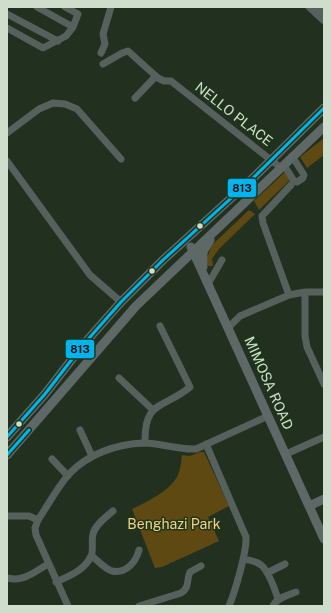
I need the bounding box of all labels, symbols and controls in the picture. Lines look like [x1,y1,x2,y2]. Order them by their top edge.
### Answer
street label: NELLO PLACE [192,79,276,149]
line badge: 813 [227,178,257,198]
text: 813 [232,182,252,194]
unlabelled marker [195,221,205,231]
unlabelled marker [147,266,157,276]
street label: MIMOSA ROAD [241,334,297,432]
line badge: 813 [65,339,95,359]
text: 813 [70,343,90,355]
unlabelled marker [14,419,24,429]
park label: Benghazi Park [127,516,221,532]

